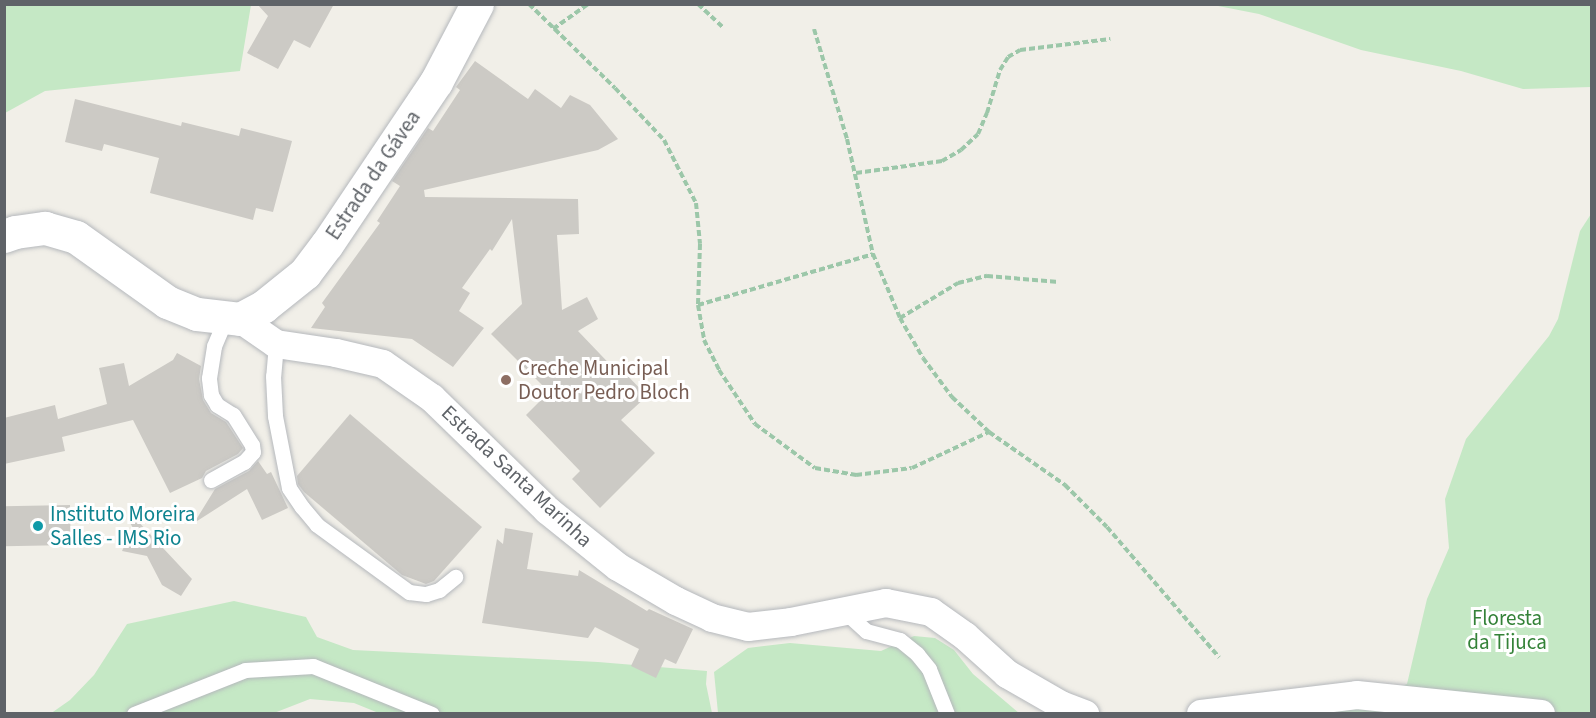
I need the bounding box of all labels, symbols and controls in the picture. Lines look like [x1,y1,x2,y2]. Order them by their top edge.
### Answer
street label: Estrada da Gávea [320,105,426,245]
place label: Creche Municipal Doutor Pedro Bloch [518,355,690,405]
marker: Creche Municipal Doutor Pedro Bloch [499,373,513,387]
street label: Estrada Santa Marinha [436,400,598,552]
place label: Instituto Moreira Salles - IMS Rio [50,501,195,551]
marker: Instituto Moreira Salles - IMS Rio [31,519,45,533]
park label: Floresta da Tijuca [1467,605,1547,655]

